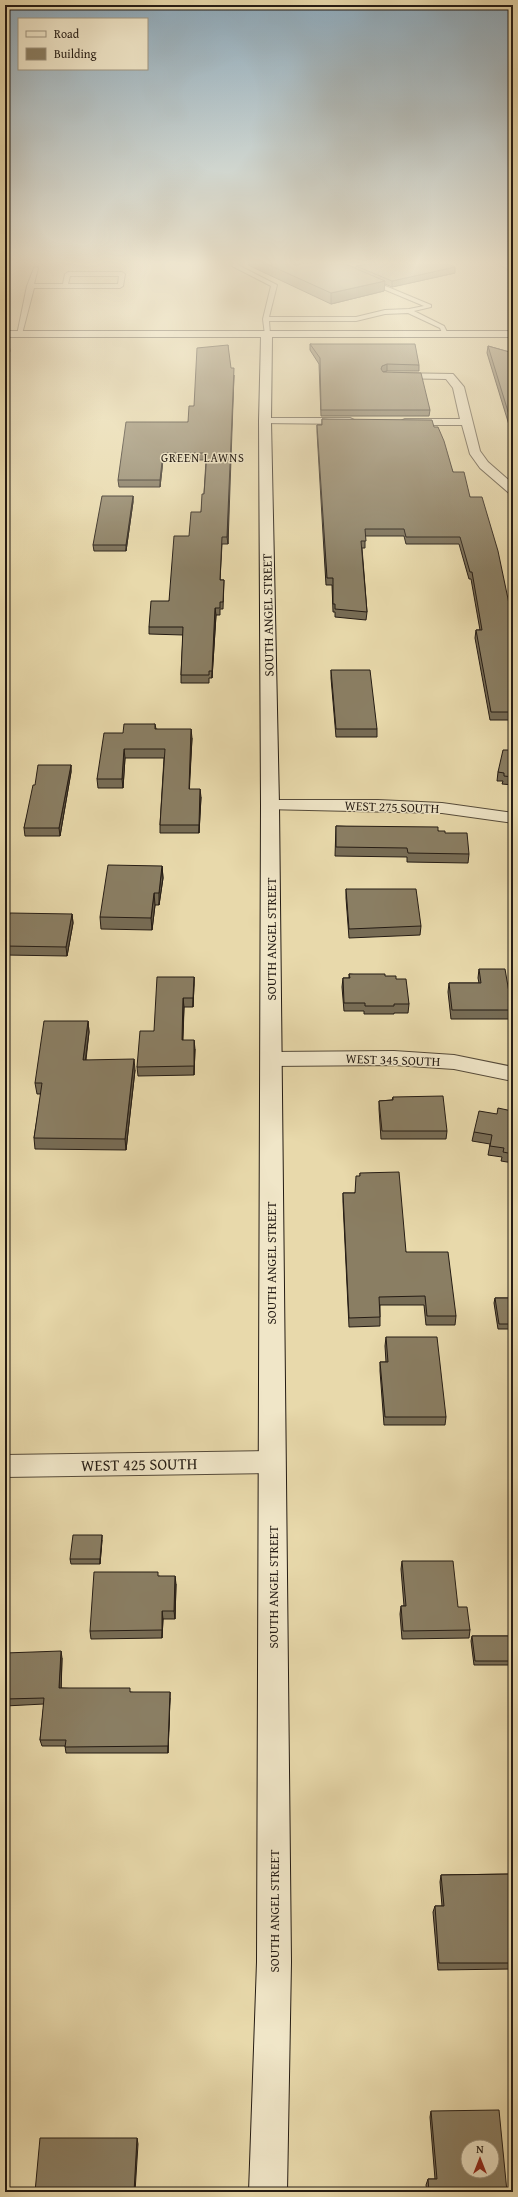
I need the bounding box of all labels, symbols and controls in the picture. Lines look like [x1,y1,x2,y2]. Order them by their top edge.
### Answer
legend [18,18,148,70]
text: Road [54,25,80,42]
text: Building [54,45,97,62]
district label: GREEN LAWNS [161,449,245,466]
street label: SOUTH ANGEL STREET [257,553,279,677]
street label: WEST 275 SOUTH [344,796,440,818]
street label: SOUTH ANGEL STREET [262,877,281,1000]
street label: WEST 345 SOUTH [345,1049,441,1071]
street label: SOUTH ANGEL STREET [262,1201,281,1324]
street label: WEST 425 SOUTH [81,1451,198,1477]
street label: SOUTH ANGEL STREET [264,1525,283,1648]
street label: SOUTH ANGEL STREET [265,1849,284,1972]
north arrow [460,2139,500,2179]
text: N [476,2141,484,2157]

